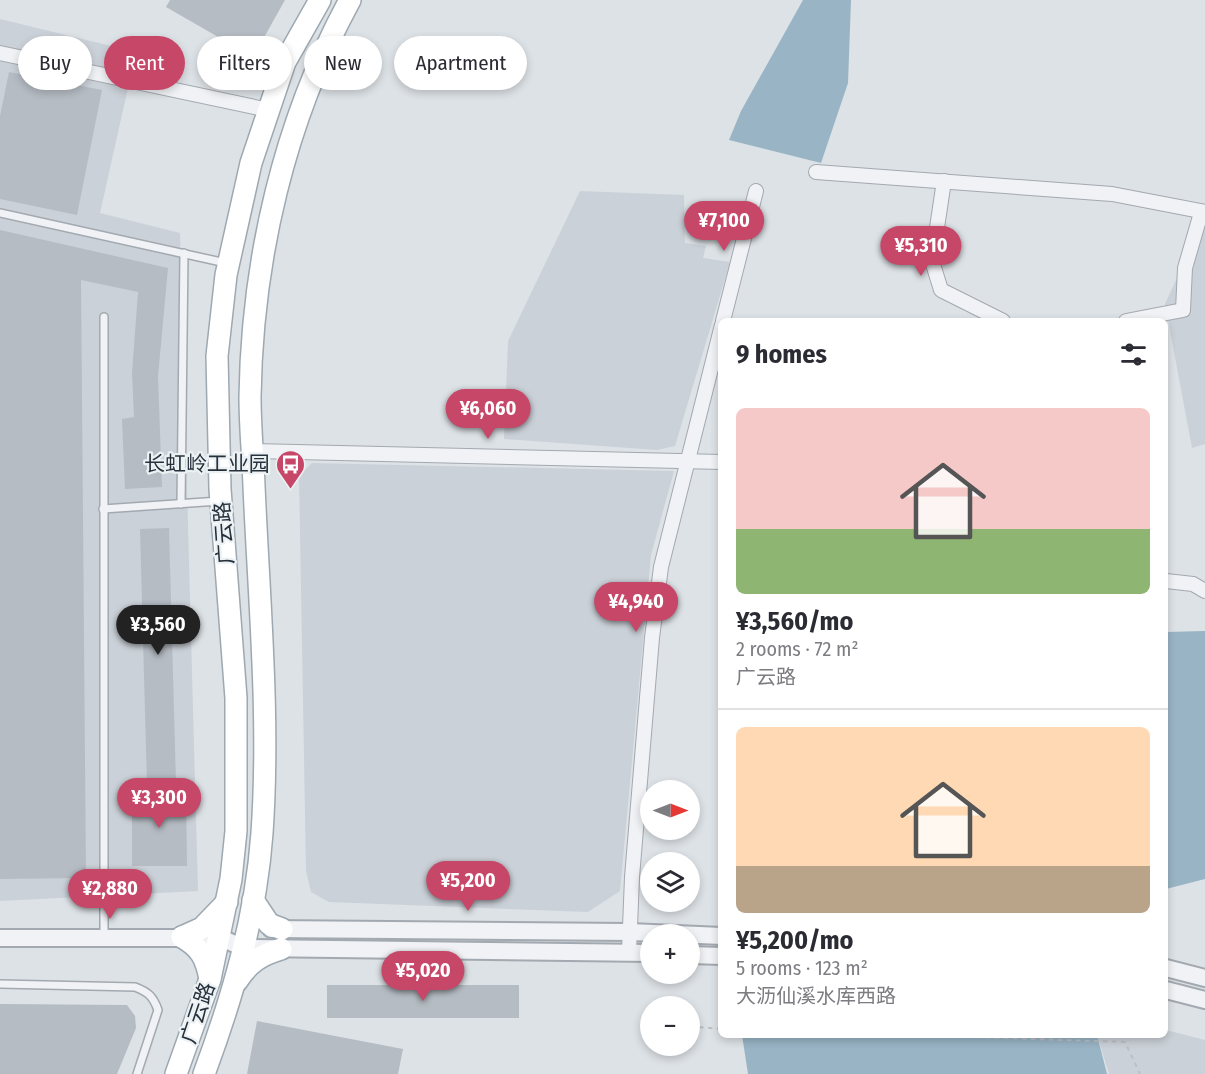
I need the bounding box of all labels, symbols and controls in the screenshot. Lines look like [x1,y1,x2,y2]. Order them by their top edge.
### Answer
chip: Buy [18,36,92,90]
chip: Rent [104,36,185,90]
chip: Filters [197,36,292,90]
chip: New [304,36,382,90]
chip: Apartment [394,36,527,90]
pin: ¥7,100 [675,201,773,252]
text: ¥7,100 [698,208,750,232]
pin: ¥5,310 [872,226,970,277]
text: ¥5,310 [894,233,948,257]
icon: filters [1117,338,1150,371]
text: 9 homes [736,339,827,370]
pin: ¥6,060 [439,389,537,440]
text: ¥6,060 [460,396,516,420]
icon: home [889,447,997,555]
bus stop icon: 长虹岭工业园 [275,448,307,490]
place label: 长虹岭工业园 [144,451,270,477]
street label: 广云路 [209,501,239,565]
pin: ¥4,940 [587,582,685,633]
text: ¥4,940 [608,589,664,613]
pin: ¥3,560 [109,605,207,656]
text: ¥3,560/mo [736,606,853,637]
text: ¥3,560 [130,612,186,636]
text: 2 rooms · 72 m² [736,637,858,661]
text: 广云路 [736,665,796,689]
icon: home [889,766,997,874]
pin: ¥3,300 [110,778,208,829]
north arrow [640,780,700,840]
map controls [640,780,700,1056]
text: ¥3,300 [131,785,187,809]
button: layers [640,852,700,912]
pin: ¥5,200 [419,861,517,912]
text: ¥5,200 [440,868,496,892]
pin: ¥2,880 [61,869,159,920]
text: ¥2,880 [82,876,138,900]
button: + [640,924,700,984]
text: ¥5,200/mo [736,925,853,956]
pin: ¥5,020 [374,951,472,1002]
text: 5 rooms · 123 m² [736,956,868,980]
text: ¥5,020 [395,958,451,982]
street label: 广云路 [175,979,221,1047]
text: 大沥仙溪水库西路 [736,984,896,1008]
button: − [640,996,700,1056]

